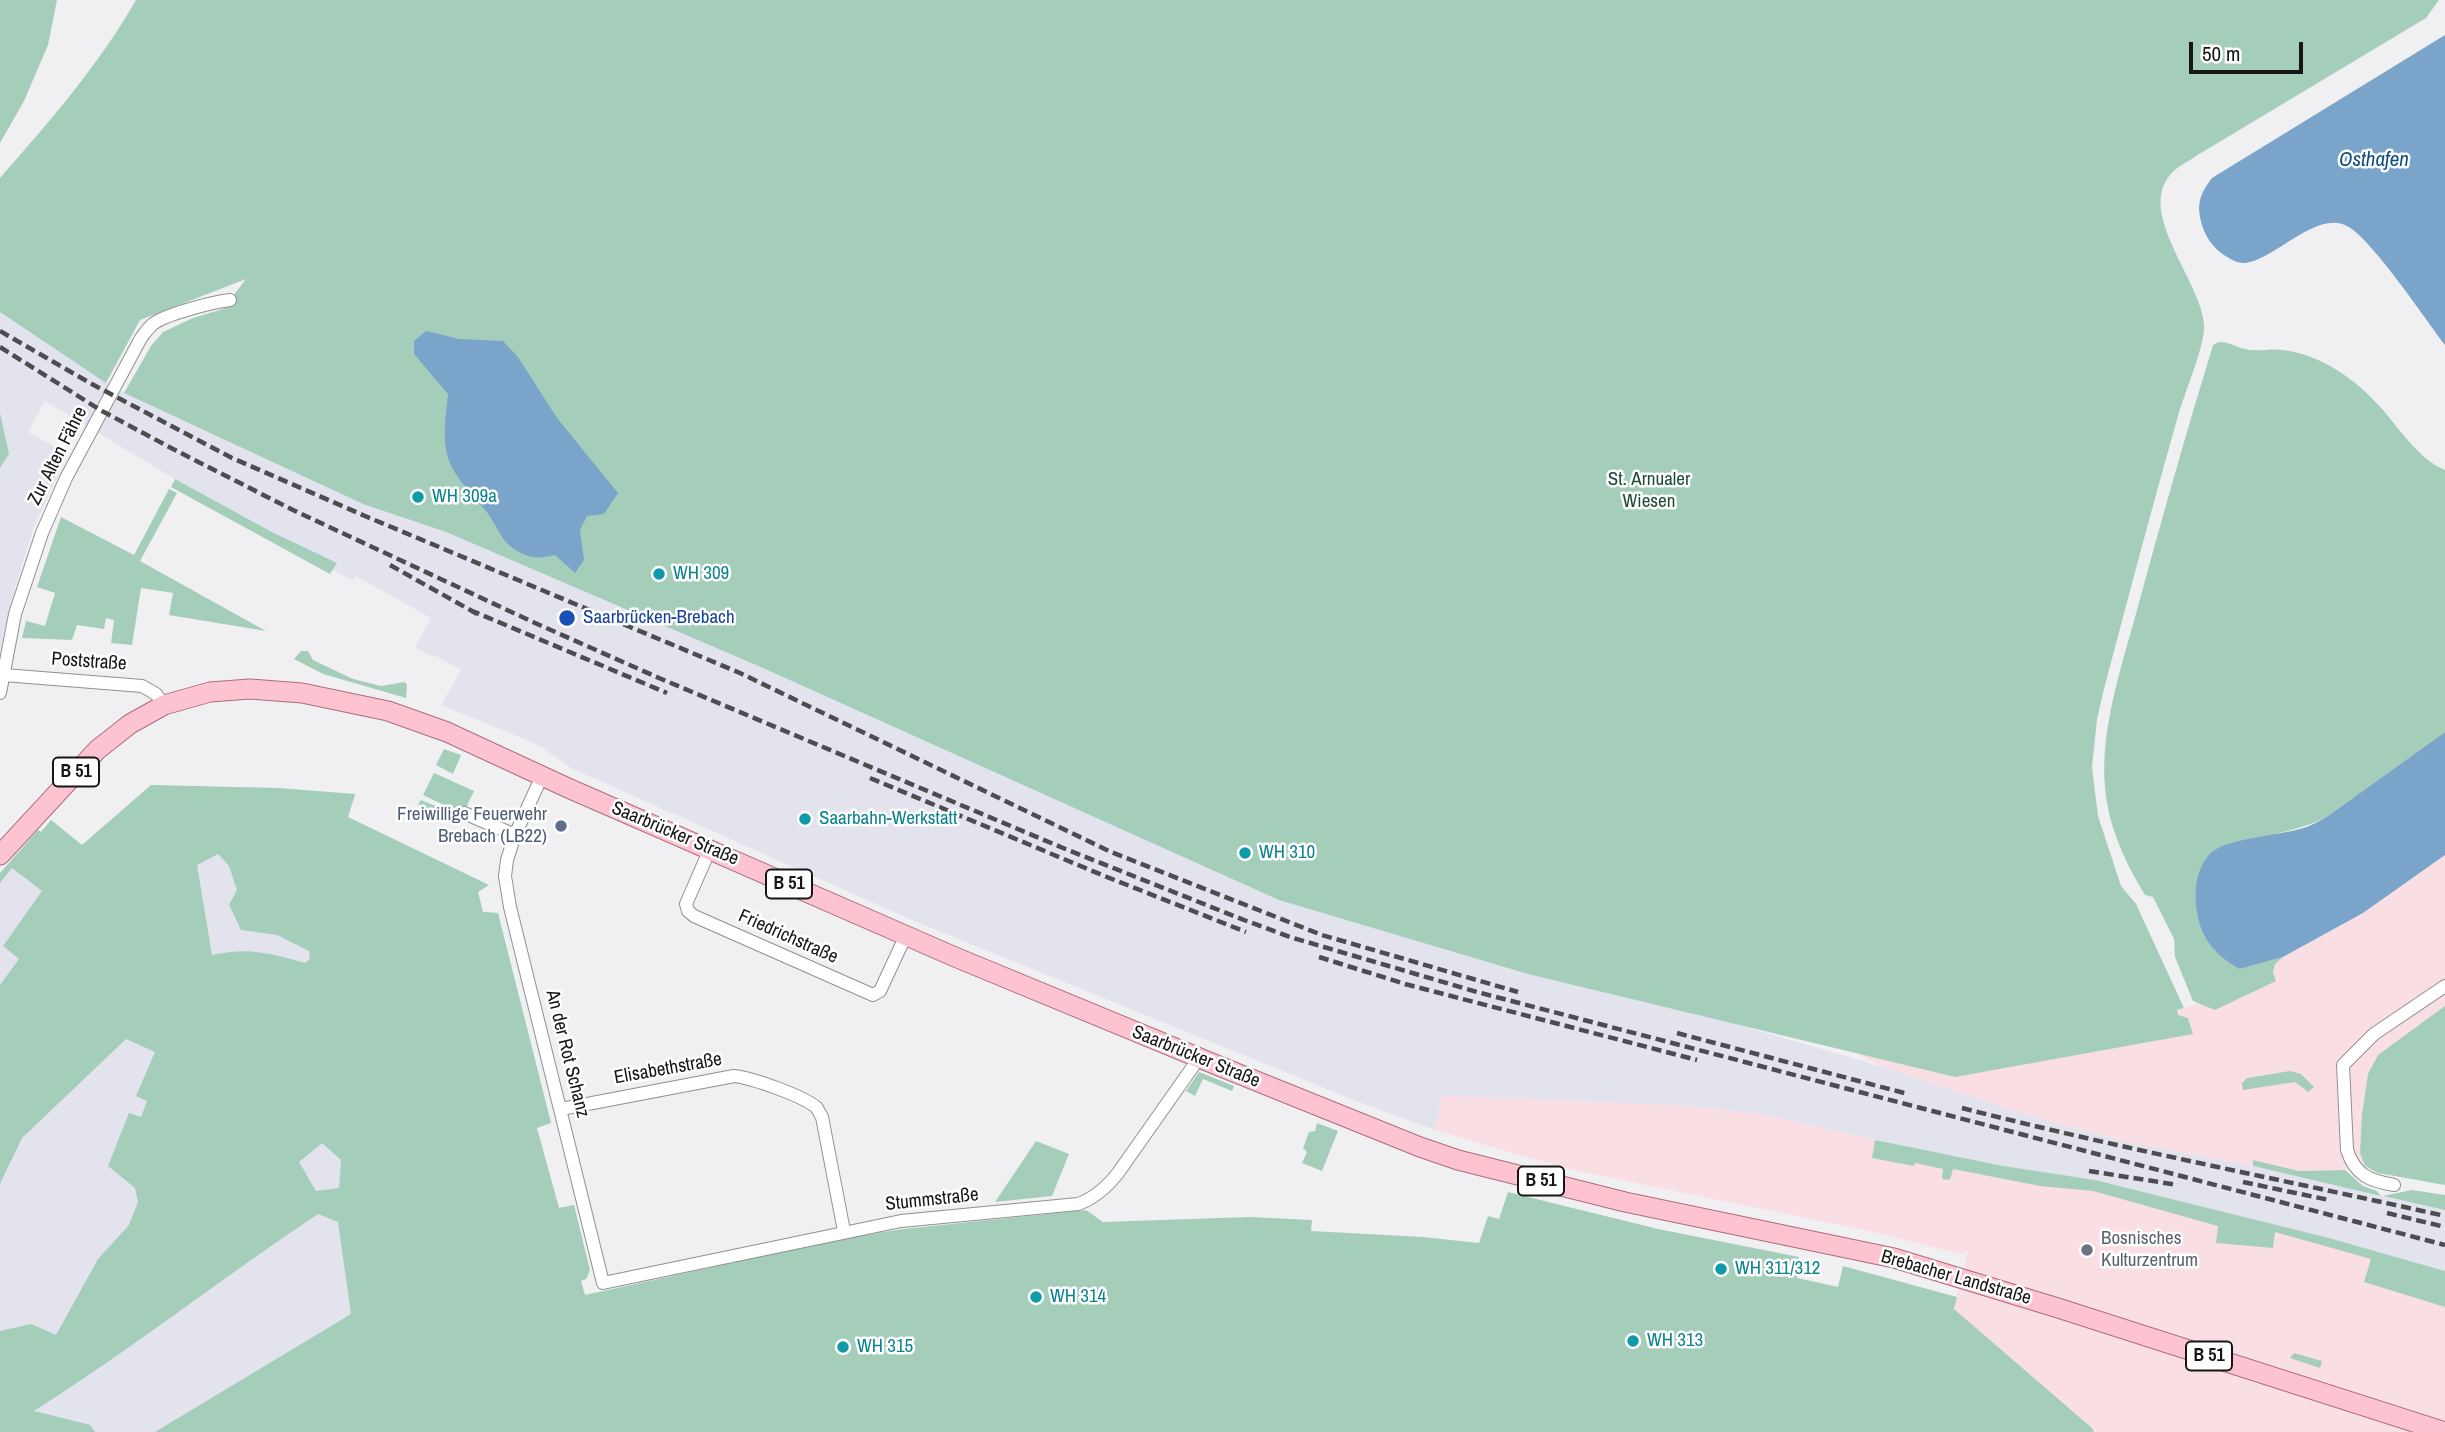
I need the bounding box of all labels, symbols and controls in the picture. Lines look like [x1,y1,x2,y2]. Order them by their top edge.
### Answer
scale bar [2193,28,2307,72]
text: 50 m [2202,39,2240,68]
water label: Osthafen [2339,147,2409,173]
street label: Zur Alten Fähre [23,403,93,509]
park label: St. Arnualer Wiesen [1608,469,1690,513]
place label: WH 309a [432,486,497,508]
marker: WH 309a [410,489,426,505]
place label: WH 309 [673,563,729,585]
marker: WH 309 [651,566,667,582]
place label: Saarbrücken-Brebach [583,607,735,629]
marker: Saarbrücken-Brebach [557,608,577,628]
street label: Poststraße [51,648,127,676]
road number: B 51 [53,758,99,786]
street label: Saarbrücker Straße [608,797,742,871]
place label: Freiwillige Feuerwehr Brebach (LB22) [397,804,547,848]
place label: Saarbahn-Werkstatt [819,808,957,830]
marker: Saarbahn-Werkstatt [797,811,813,827]
marker: Freiwillige Feuerwehr Brebach (LB22) [553,818,569,834]
place label: WH 310 [1259,842,1315,864]
marker: WH 310 [1237,845,1253,861]
road number: B 51 [766,870,812,898]
street label: Friedrichstraße [735,905,841,969]
street label: An der Rot Schanz [540,988,594,1120]
street label: Saarbrücker Straße [1129,1021,1263,1093]
street label: Elisabethstraße [612,1048,724,1090]
road number: B 51 [1518,1166,1564,1196]
street label: Stummstraße [884,1184,980,1216]
place label: Bosnisches Kulturzentrum [2101,1228,2198,1272]
marker: Bosnisches Kulturzentrum [2079,1242,2095,1258]
street label: Brebacher Landstraße [1878,1246,2034,1310]
place label: WH 311/312 [1735,1258,1820,1280]
marker: WH 311/312 [1713,1261,1729,1277]
place label: WH 314 [1050,1286,1106,1308]
marker: WH 314 [1028,1289,1044,1305]
place label: WH 313 [1647,1330,1703,1352]
marker: WH 313 [1625,1333,1641,1349]
place label: WH 315 [857,1336,913,1358]
marker: WH 315 [835,1339,851,1355]
road number: B 51 [2186,1342,2232,1371]

